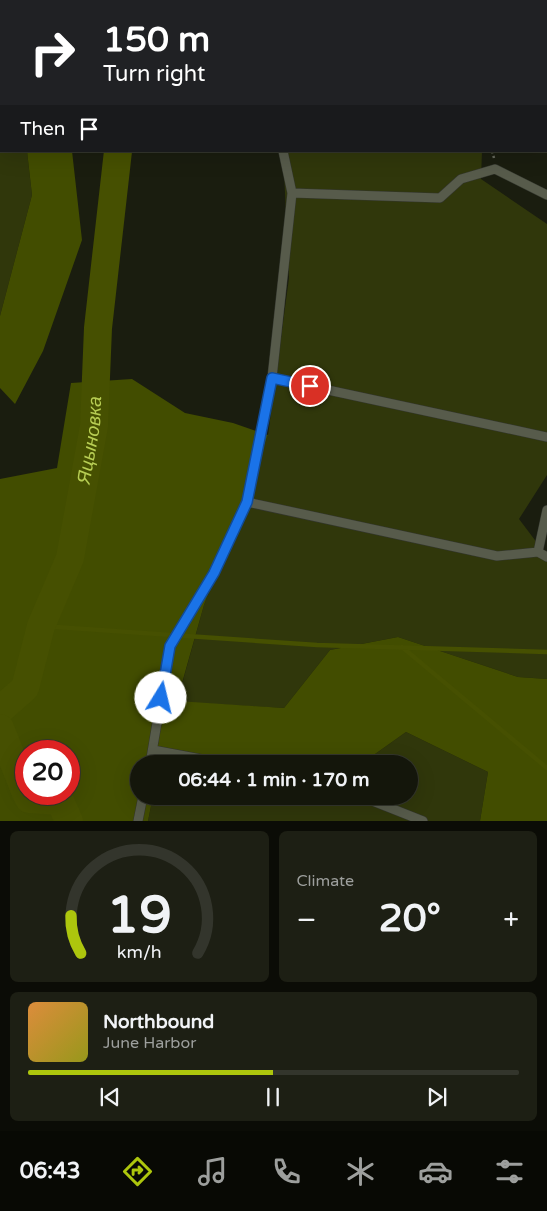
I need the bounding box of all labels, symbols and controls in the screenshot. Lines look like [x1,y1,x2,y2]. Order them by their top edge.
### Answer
text: 150 m [103,19,210,61]
icon: right [20,20,85,85]
text: Turn right [103,61,205,87]
icon: arrive [75,115,103,143]
text: Then [20,118,65,140]
pin [289,365,331,407]
icon: arrive [296,372,324,400]
water label: Яцыновка [73,396,106,487]
position arrow [134,671,186,723]
speed limit sign: 20 [15,740,80,805]
text: 06:44 · 1 min · 170 m [178,769,370,791]
text: Climate [297,871,354,891]
text: 19 [107,884,172,947]
text: 20° [379,896,441,942]
text: − [297,903,316,937]
text: + [503,903,519,937]
text: km/h [117,942,162,963]
text: Northbound [103,1011,214,1033]
text: June Harbor [103,1033,196,1053]
icon: previous [96,1083,124,1111]
icon: pause [259,1083,287,1111]
icon: next [423,1083,451,1111]
icon: directions [120,1154,155,1189]
icon: music [195,1154,230,1189]
icon: phone [269,1154,304,1189]
icon: climate [343,1154,378,1189]
icon: car [418,1154,453,1189]
icon: filters [492,1154,527,1189]
text: 06:43 [20,1158,81,1184]

